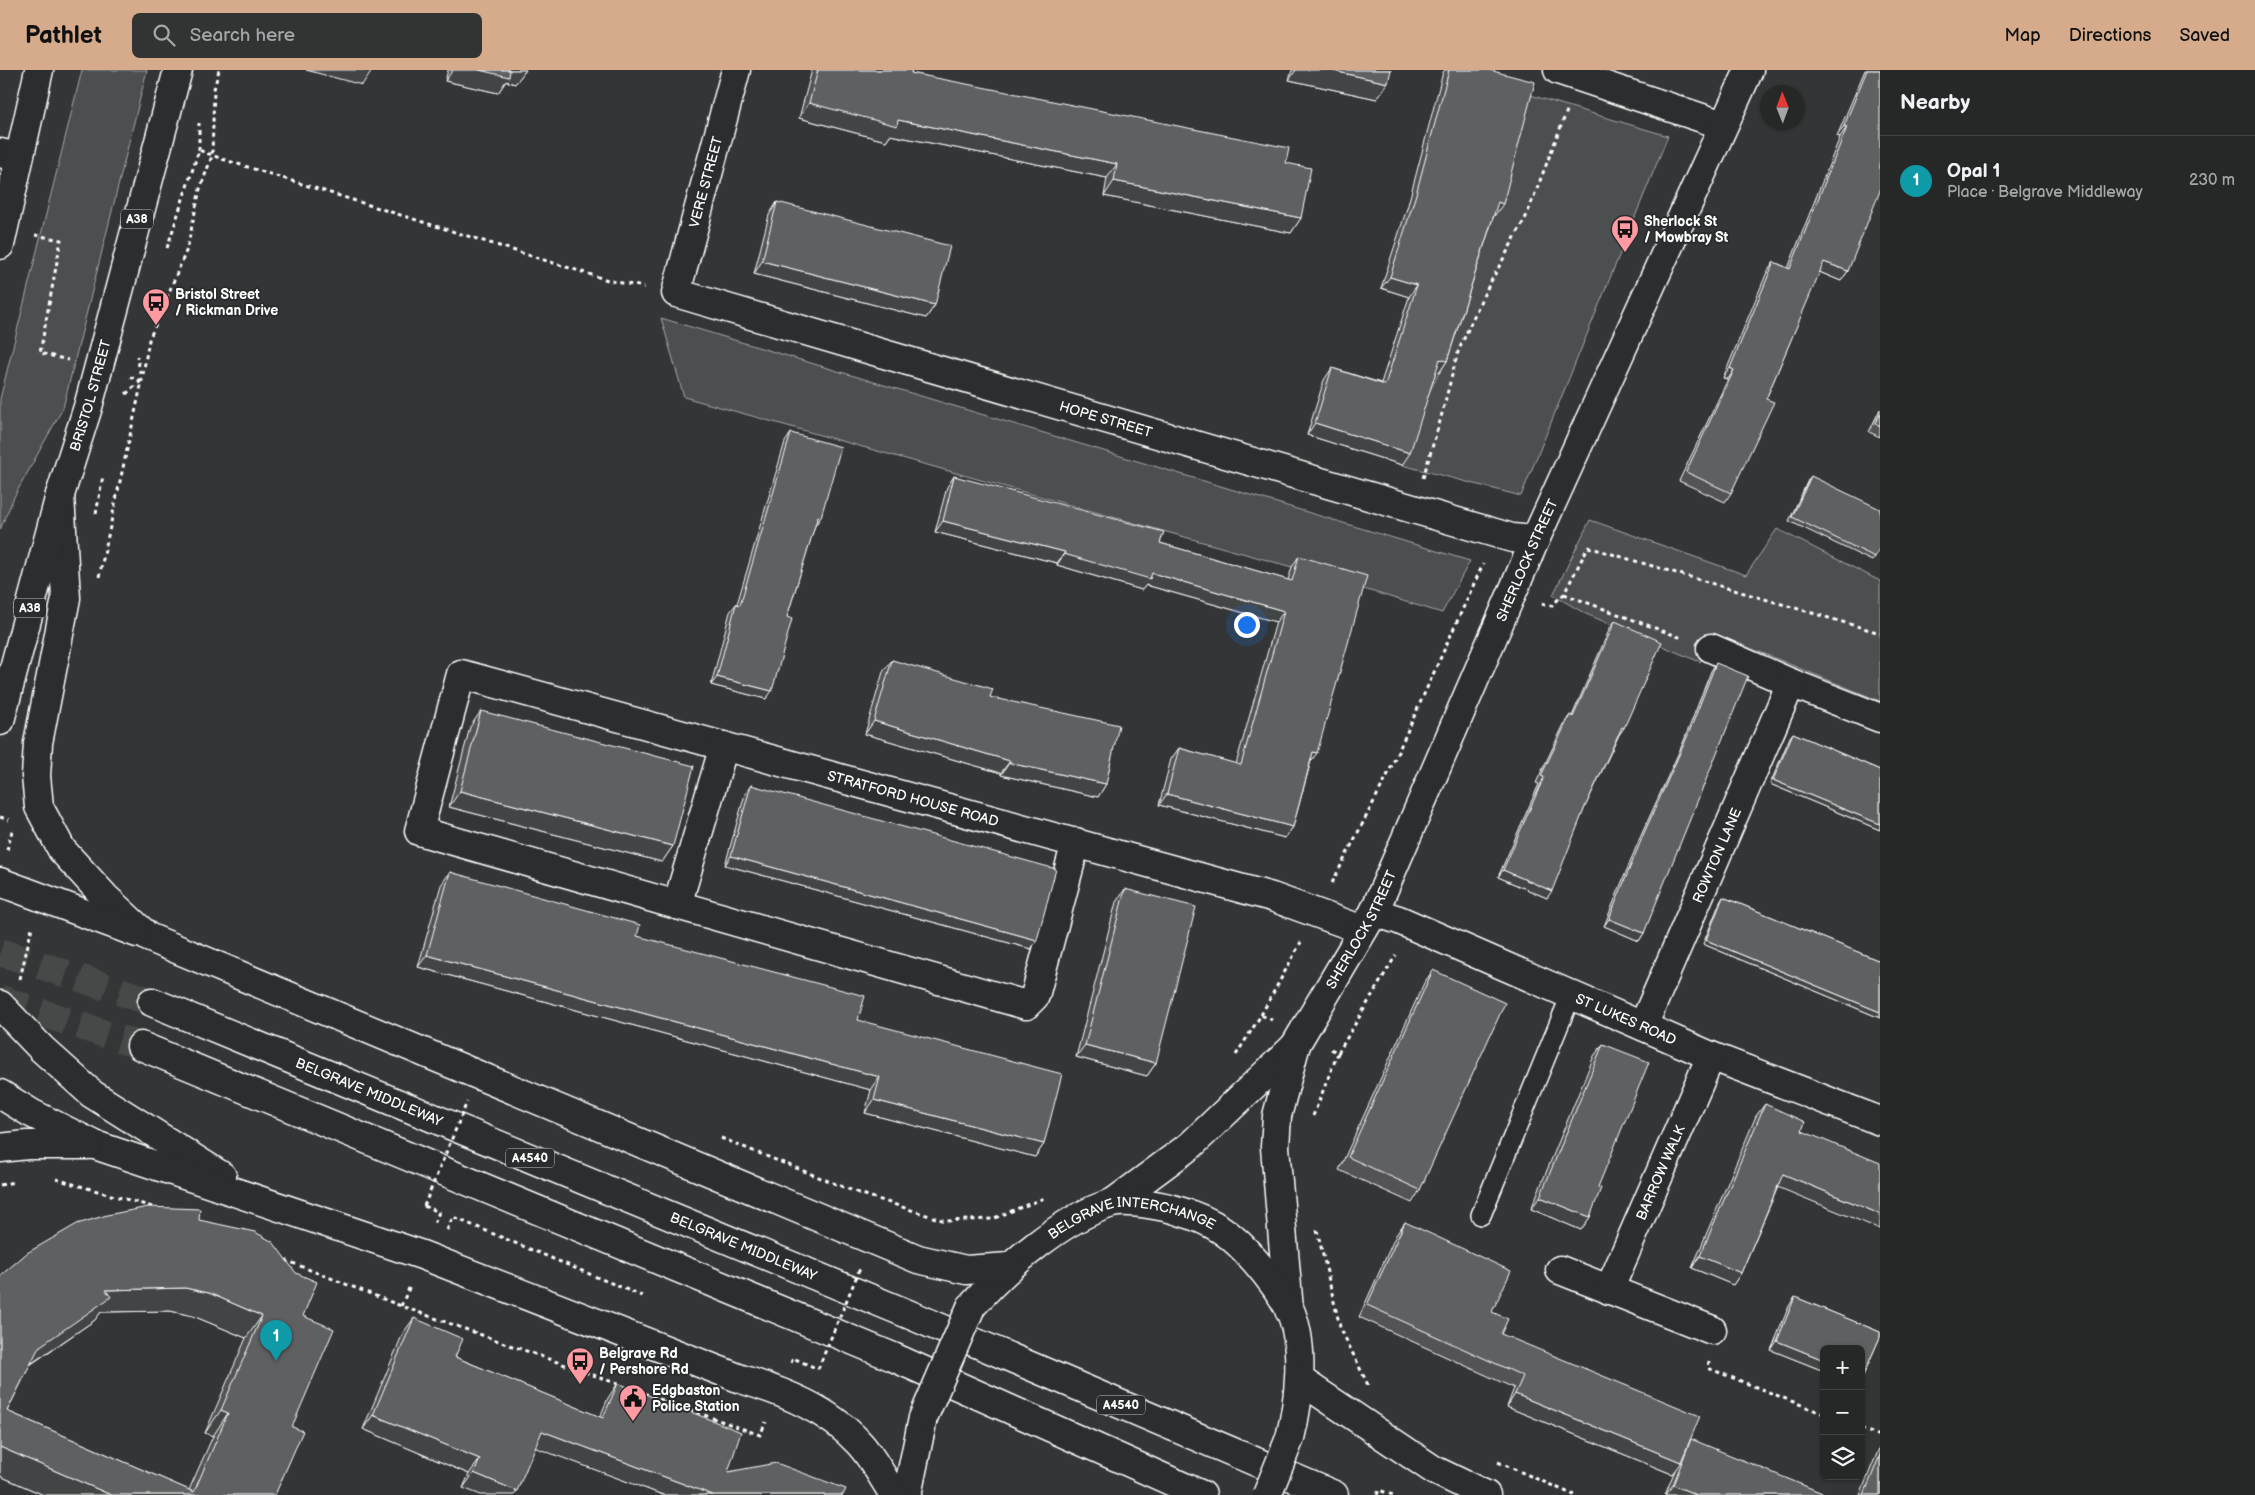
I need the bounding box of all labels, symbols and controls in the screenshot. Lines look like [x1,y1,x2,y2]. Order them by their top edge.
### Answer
search box [132,13,482,58]
text: Pathlet [25,21,102,50]
icon: search [150,21,178,49]
text: Search here [190,24,295,47]
text: Map [2005,25,2041,46]
text: Directions [2069,25,2151,46]
text: Saved [2179,25,2230,46]
north arrow [1760,85,1805,130]
text: Nearby [1900,90,1970,115]
street label: VERE STREET [686,134,727,230]
text: Opal 1 [1947,160,2001,183]
text: 1 [1913,171,1919,190]
text: 230 m [2189,171,2235,190]
text: Place · Belgrave Middleway [1947,183,2143,202]
road number: A38 [121,210,153,228]
place label: Sherlock St / Mowbray St [1644,213,1728,246]
bus stop icon: Sherlock St / Mowbray St [1610,214,1640,253]
place label: Bristol Street / Rickman Drive [175,286,278,319]
bus stop icon: Bristol Street / Rickman Drive [141,287,171,326]
street label: BRISTOL STREET [66,337,114,453]
street label: HOPE STREET [1058,397,1155,441]
street label: SHERLOCK STREET [1492,496,1561,624]
road number: A38 [14,598,46,618]
your location [1234,612,1260,638]
street label: STRATFORD HOUSE ROAD [826,767,1001,830]
street label: ROWTON LANE [1689,805,1745,905]
street label: SHERLOCK STREET [1322,867,1400,992]
street label: ST LUKES ROAD [1573,990,1679,1048]
street label: BELGRAVE MIDDLEWAY [293,1054,446,1130]
street label: BARROW WALK [1632,1122,1689,1223]
road number: A4540 [506,1148,554,1168]
street label: BELGRAVE INTERCHANGE [1045,1193,1219,1243]
street label: BELGRAVE MIDDLEWAY [668,1208,820,1284]
pin: 1 [260,1320,292,1361]
place label: Belgrave Rd / Pershore Rd [599,1345,689,1378]
map controls [1820,1345,1865,1480]
button: + [1820,1345,1865,1390]
bus stop icon: Belgrave Rd / Pershore Rd [565,1346,595,1385]
place label: Edgbaston Police Station [652,1382,740,1415]
public building icon: Edgbaston Police Station [618,1383,648,1422]
button: − [1820,1390,1865,1435]
road number: A4540 [1097,1396,1145,1414]
button: layers [1820,1435,1865,1480]

